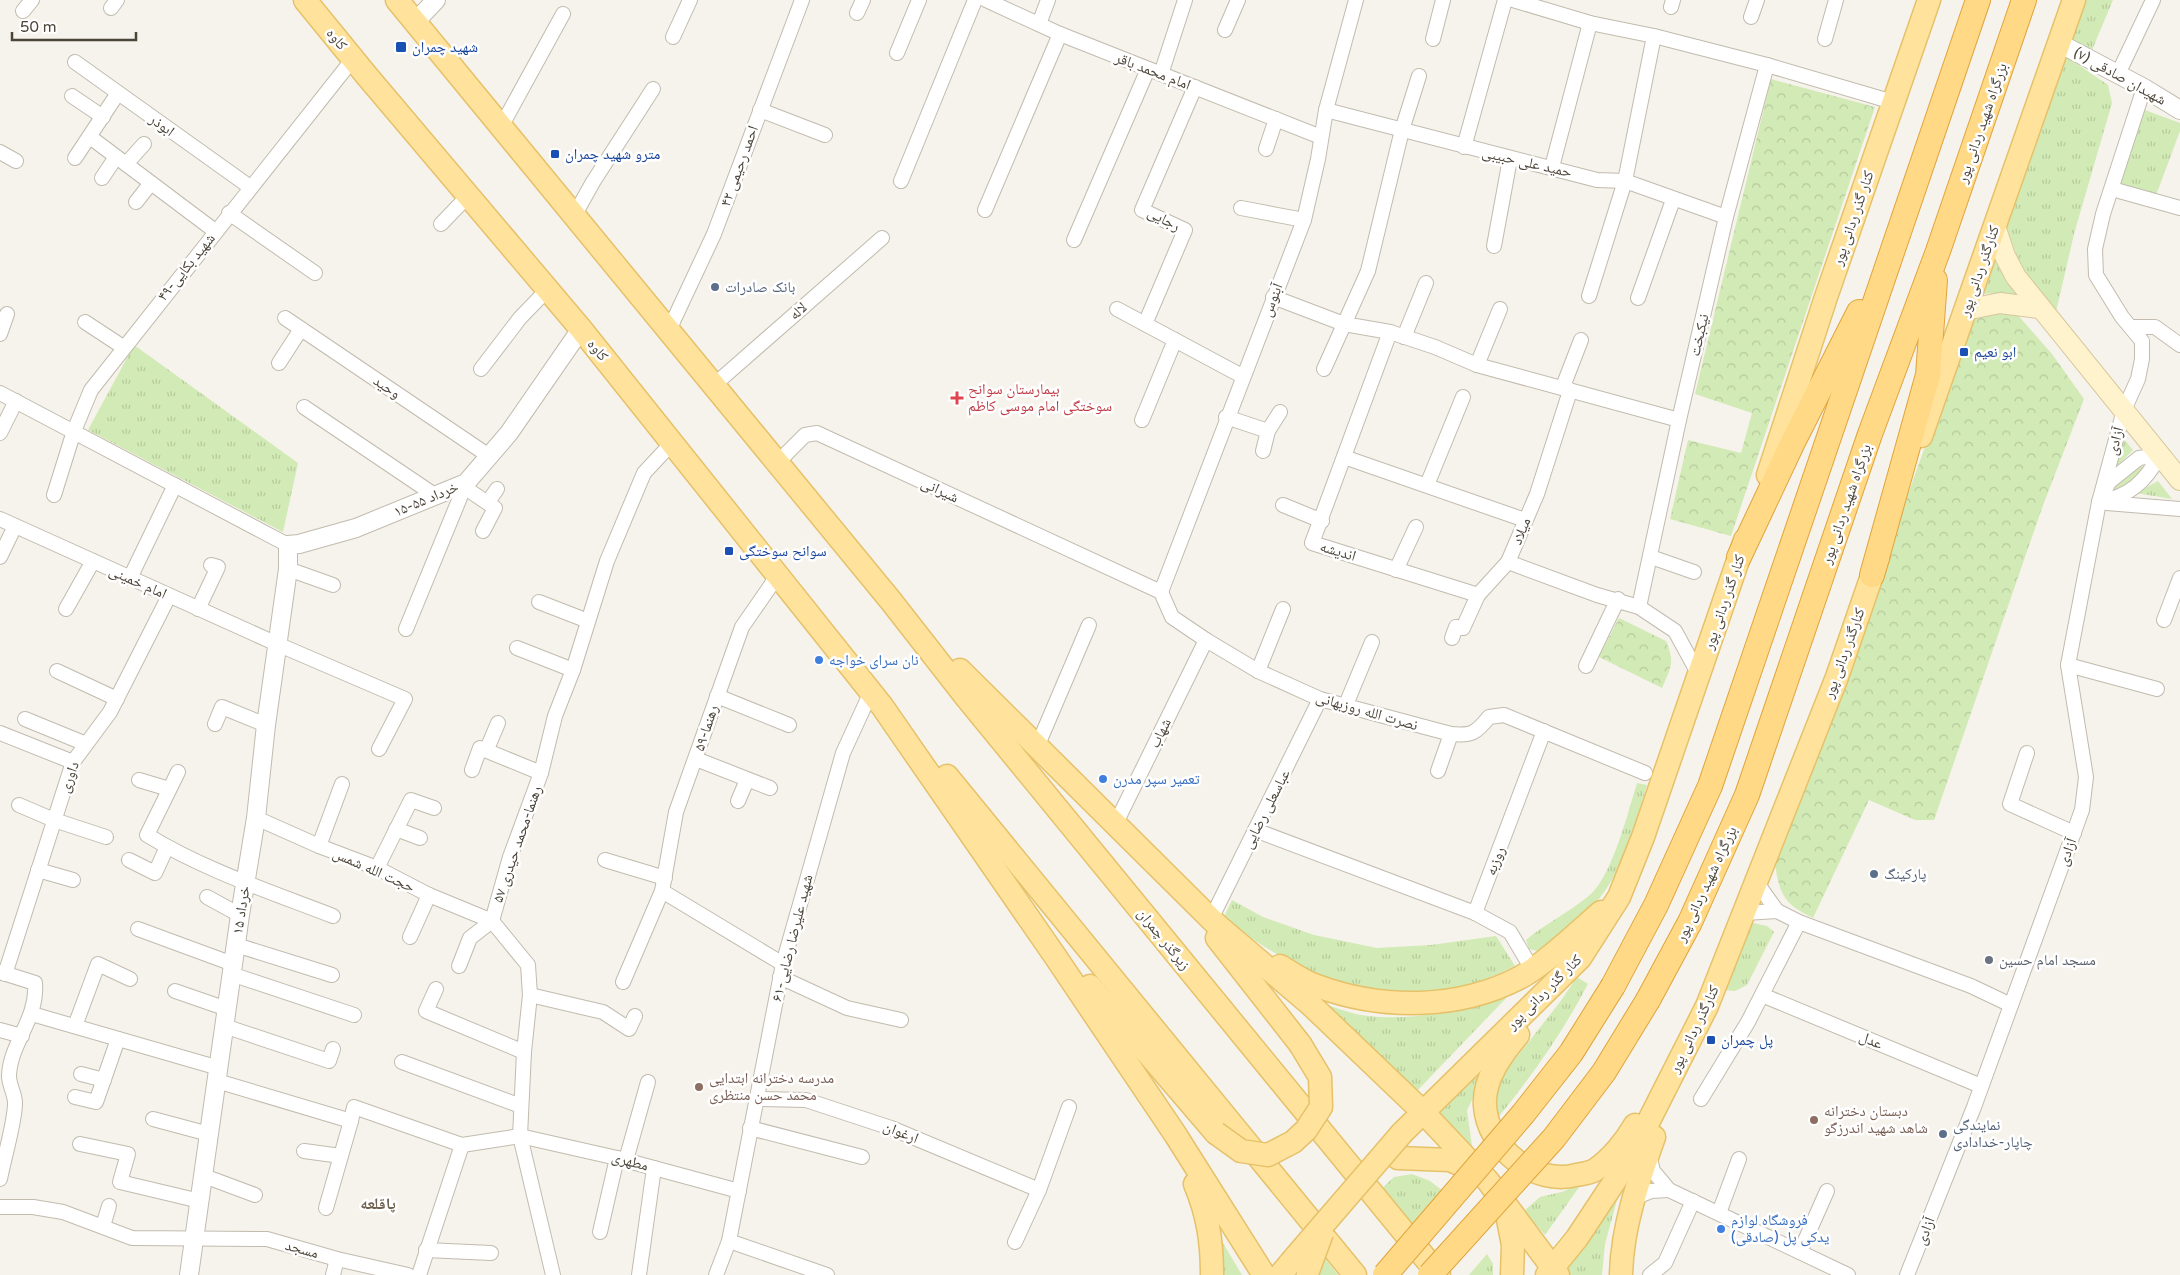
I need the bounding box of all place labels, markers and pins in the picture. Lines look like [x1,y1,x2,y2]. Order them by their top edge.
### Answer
place label: شهید چمران [412,38,478,57]
marker: شهید چمران [394,40,408,54]
place label: مترو شهید چمران [565,145,661,164]
marker: مترو شهید چمران [549,148,561,160]
place label: بانک صادرات [725,278,795,296]
marker: بانک صادرات [709,281,721,293]
place label: ابو نعیم [1974,343,2016,362]
marker: ابو نعیم [1958,346,1970,358]
place label: بیمارستان سوانح سوختگی امام موسی کاظم [968,380,1112,416]
marker: بیمارستان سوانح سوختگی امام موسی کاظم [950,391,964,405]
place label: سوانح سوختگی [739,542,827,561]
marker: سوانح سوختگی [723,545,735,557]
place label: نان سرای خواجه [829,651,919,670]
marker: نان سرای خواجه [813,654,825,666]
place label: تعمیر سپر مدرن [1113,770,1200,789]
marker: تعمیر سپر مدرن [1097,773,1109,785]
place label: پارکینگ [1884,865,1926,883]
marker: پارکینگ [1868,868,1880,880]
place label: مسجد امام حسین [1999,951,2096,970]
marker: مسجد امام حسین [1983,954,1995,966]
place label: پل چمران [1721,1031,1773,1050]
marker: پل چمران [1705,1034,1717,1046]
place label: مدرسه دخترانه ابتدایی محمد حسن منتظری [709,1069,834,1105]
marker: مدرسه دخترانه ابتدایی محمد حسن منتظری [693,1081,705,1093]
place label: دبستان دخترانه شاهد شهید اندرزگو [1824,1102,1928,1137]
marker: دبستان دخترانه شاهد شهید اندرزگو [1808,1114,1820,1126]
place label: نمایندگی چاپار-خدادادی [1953,1116,2033,1152]
marker: نمایندگی چاپار-خدادادی [1937,1128,1949,1140]
place label: فروشگاه لوازم یدکی پل (صادقی) [1731,1211,1830,1247]
marker: فروشگاه لوازم یدکی پل (صادقی) [1715,1223,1727,1235]

